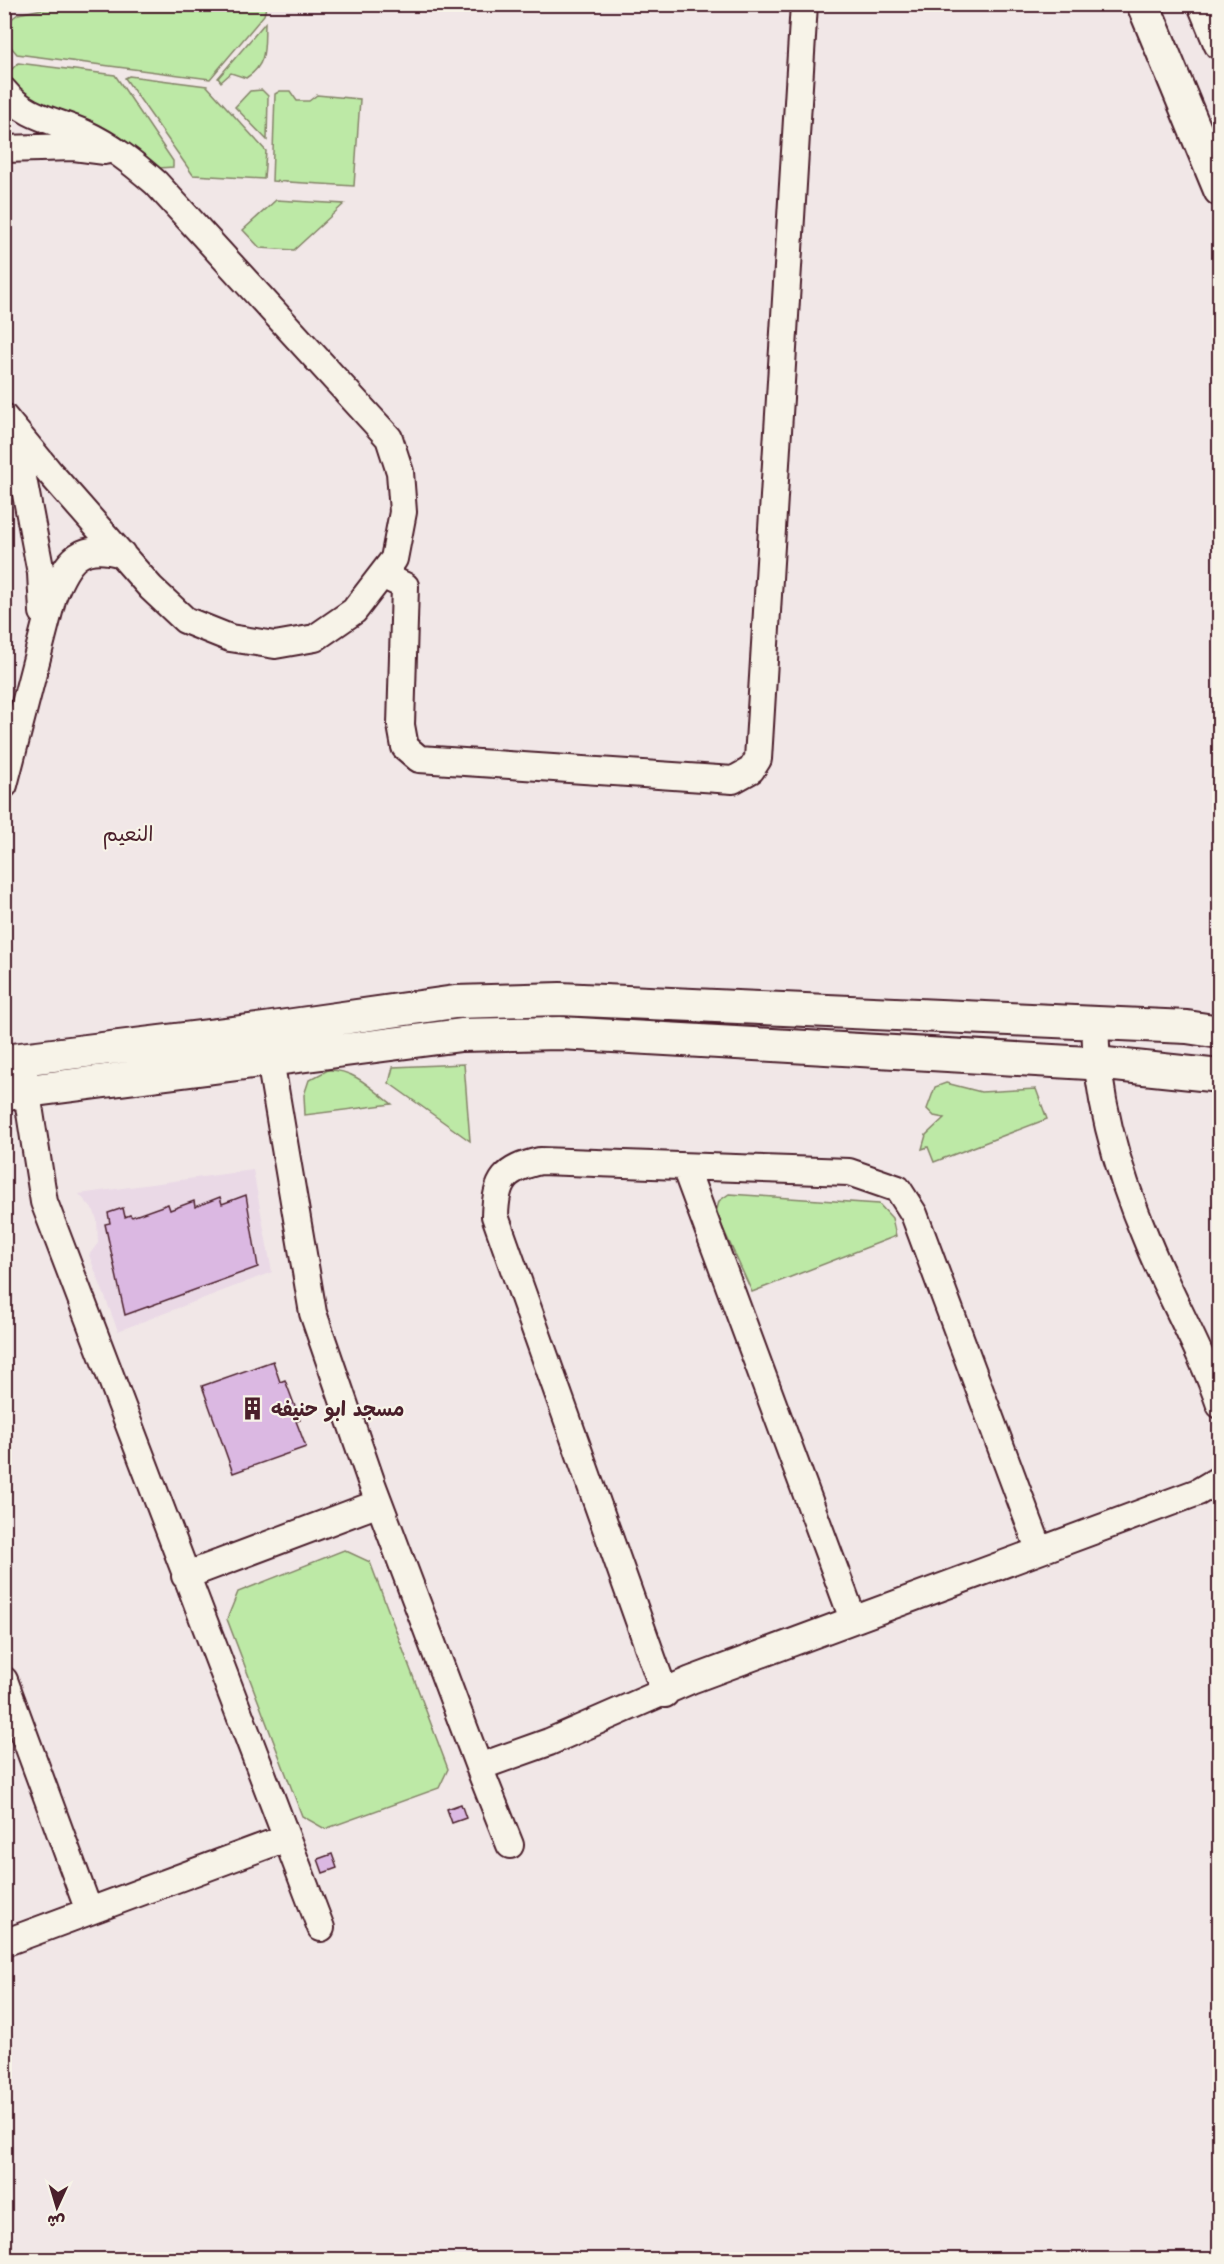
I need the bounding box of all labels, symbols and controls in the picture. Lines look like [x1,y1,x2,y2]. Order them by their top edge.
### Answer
district label: النعيم [103,822,153,850]
building icon: مسجد ابو حنيفه [240,1396,266,1422]
place label: مسجد ابو حنيفه [271,1398,404,1422]
north arrow [27,2177,87,2237]
text: ش [47,2211,65,2231]

